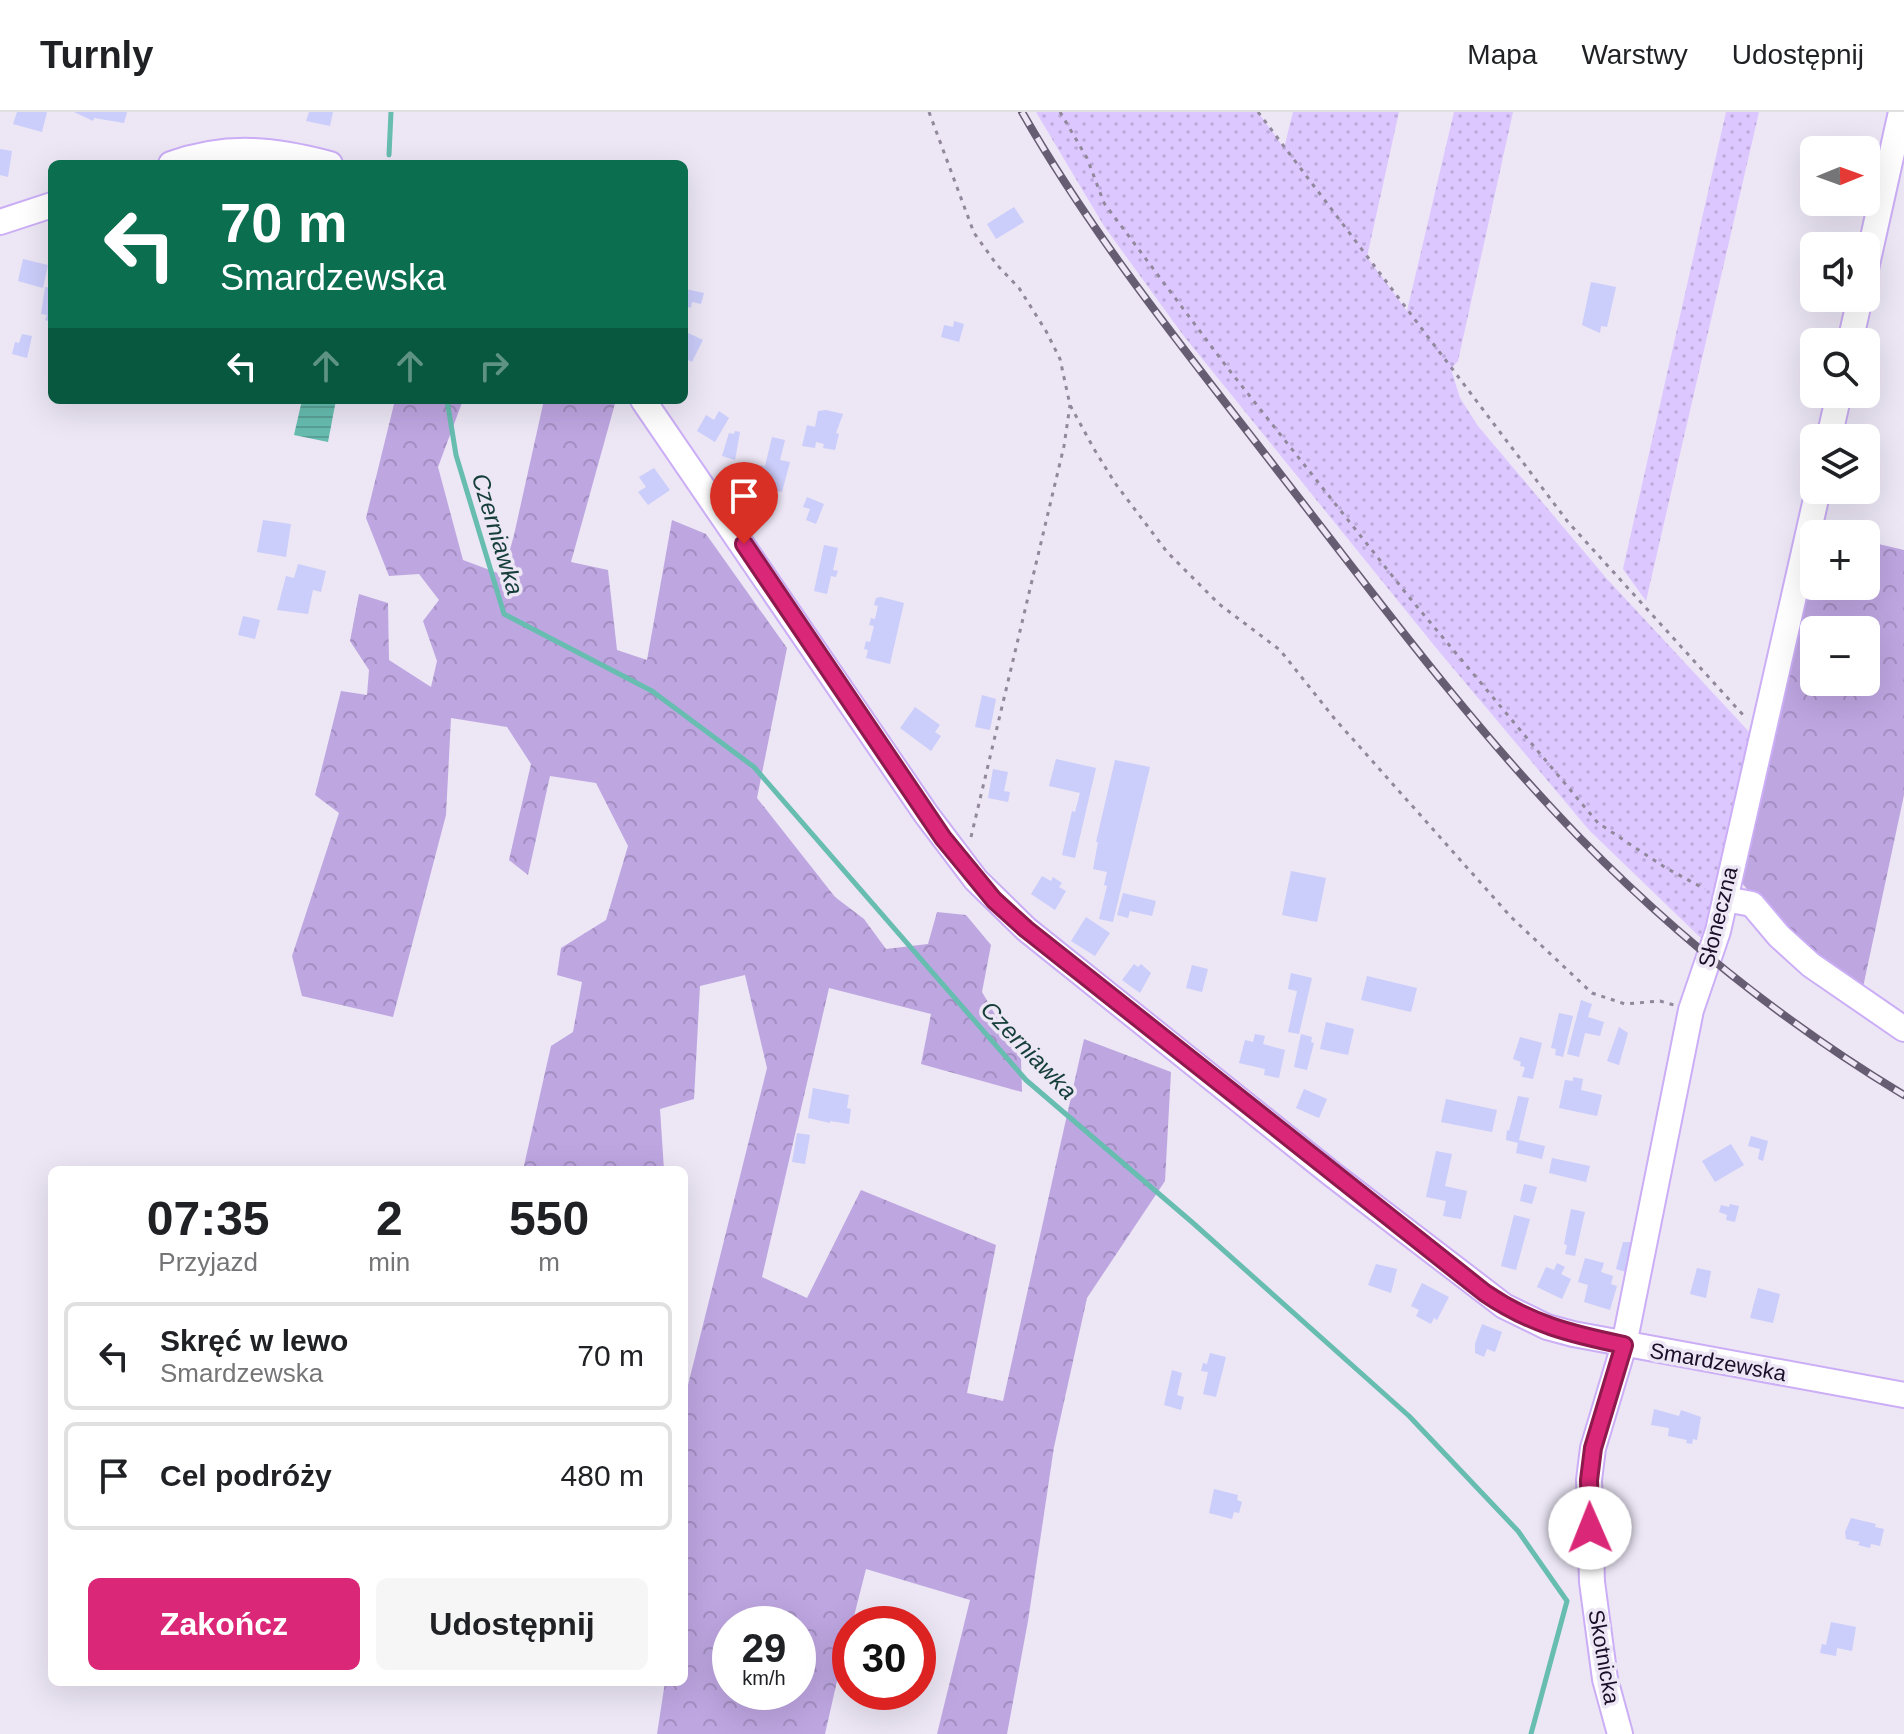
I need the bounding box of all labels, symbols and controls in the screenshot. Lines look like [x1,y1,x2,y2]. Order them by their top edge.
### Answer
text: Turnly [40,34,153,76]
text: Mapa [1467,39,1537,70]
text: Warstwy [1581,39,1688,70]
text: Udostępnij [1732,39,1864,70]
north arrow [1800,136,1880,216]
map controls [1800,136,1880,696]
text: 70 m [220,191,348,254]
icon: left [88,192,192,296]
button: sound [1800,232,1880,312]
text: Smardzewska [220,257,446,298]
button: search [1800,328,1880,408]
icon: left [220,344,264,388]
icon: ahead [304,344,348,388]
icon: ahead [388,344,432,388]
icon: right [472,344,516,388]
button: layers [1800,424,1880,504]
pin [710,462,778,544]
water label: Czerniawka [467,470,529,598]
icon: arrive [722,474,766,518]
button: + [1800,520,1880,600]
button: − [1800,616,1880,696]
street label: Słoneczna [1693,863,1743,970]
water label: Czerniawka [976,996,1082,1104]
text: 07:35 [147,1192,270,1245]
text: 2 [376,1192,403,1245]
text: 550 [509,1192,589,1245]
text: Przyjazd [158,1247,258,1277]
text: min [368,1247,410,1277]
text: m [538,1247,560,1277]
text: Skręć w lewo [160,1324,348,1357]
icon: left [92,1334,136,1378]
street label: Smardzewska [1648,1338,1789,1386]
text: 70 m [577,1339,644,1372]
text: Smardzewska [160,1358,323,1388]
icon: arrive [92,1454,136,1498]
text: Cel podróży [160,1459,332,1492]
text: 480 m [561,1459,644,1492]
position arrow [1548,1486,1632,1570]
button: Zakończ [88,1578,360,1670]
button: Udostępnij [376,1578,648,1670]
speed limit sign: 30 [832,1606,936,1710]
street label: Skotnicka [1583,1608,1625,1707]
text: 29 [742,1626,786,1670]
text: km/h [742,1667,786,1689]

